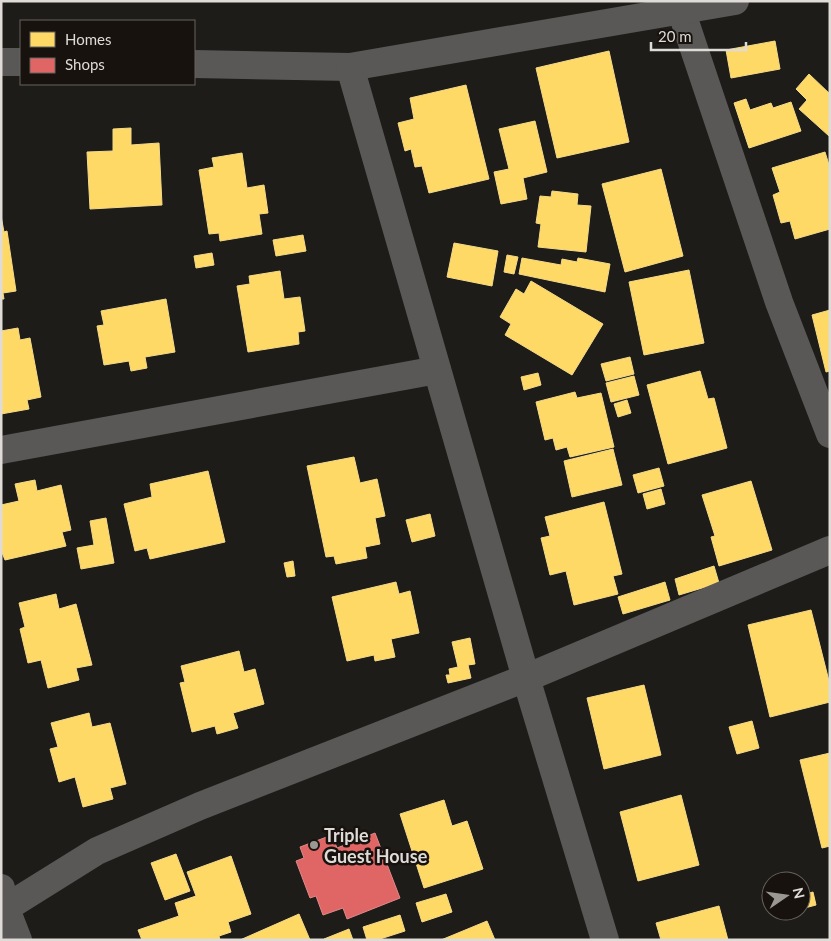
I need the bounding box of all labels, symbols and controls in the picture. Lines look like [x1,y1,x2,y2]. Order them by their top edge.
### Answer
legend [20,20,195,85]
scale bar [651,20,746,52]
text: 20 m [658,27,692,45]
text: Homes [65,30,111,48]
text: Shops [65,55,105,73]
place label: Triple Guest House [324,824,428,867]
marker: Triple Guest House [308,839,320,851]
north arrow [761,871,811,921]
text: N [790,886,809,900]

